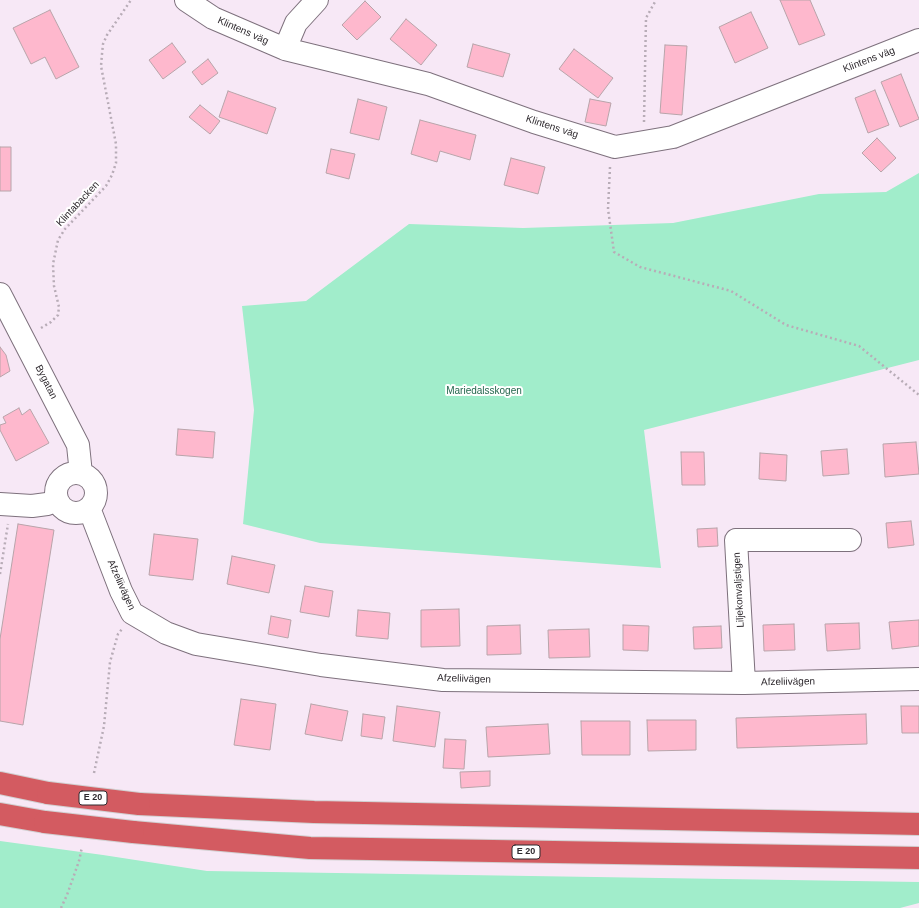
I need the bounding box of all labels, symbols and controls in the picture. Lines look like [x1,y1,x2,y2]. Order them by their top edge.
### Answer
street label: Klintens väg [216,14,270,48]
street label: Klintens väg [841,45,897,75]
street label: Klintens väg [524,113,580,141]
street label: Klintabacken [54,179,102,229]
street label: Bygatan [32,363,60,401]
park label: Mariedalsskogen [446,385,522,397]
street label: Liljekonvaljstigen [731,552,747,628]
street label: Afzeliivägen [105,558,137,612]
street label: Afzeliivägen [437,672,491,686]
street label: Afzeliivägen [761,676,815,688]
road number: E 20 [79,791,107,805]
road number: E 20 [512,845,540,859]

